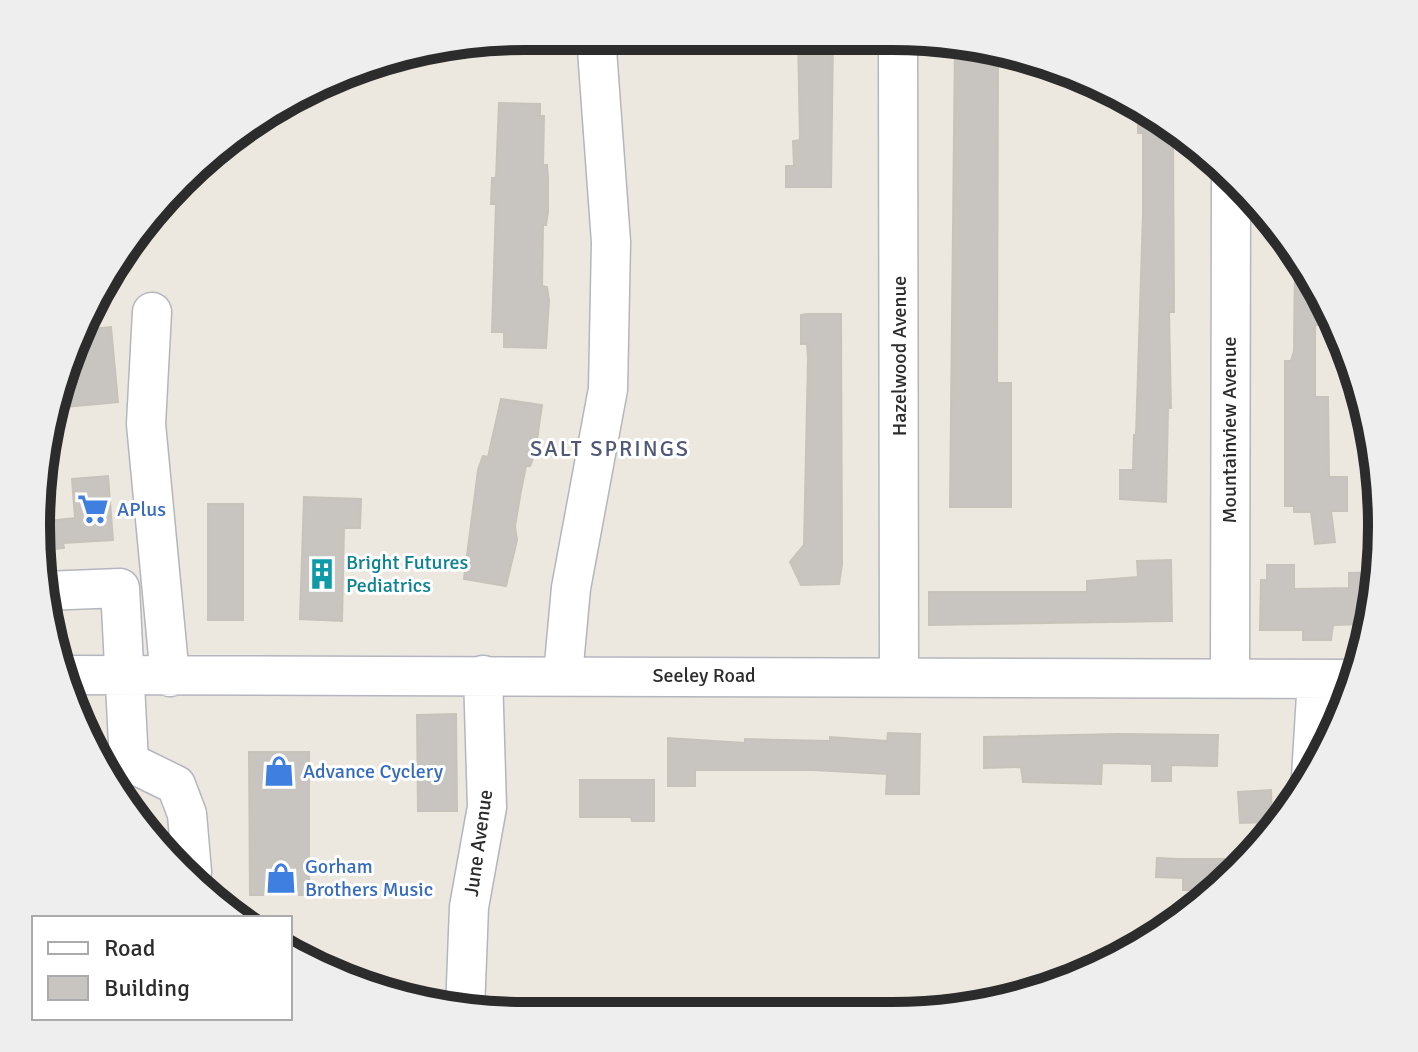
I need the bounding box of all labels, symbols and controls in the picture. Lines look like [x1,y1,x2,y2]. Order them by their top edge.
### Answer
street label: Hazelwood Avenue [887,276,912,436]
street label: Mountainview Avenue [1217,336,1242,524]
district label: SALT SPRINGS [530,435,690,462]
supermarket icon: APlus [76,492,110,526]
place label: APlus [117,497,166,522]
place label: Bright Futures Pediatrics [346,550,469,598]
building icon: Bright Futures Pediatrics [305,557,339,591]
street label: Seeley Road [652,663,756,688]
shop icon: Advance Cyclery [262,754,296,788]
place label: Advance Cyclery [303,759,444,784]
street label: June Avenue [459,788,498,898]
place label: Gorham Brothers Music [305,854,433,902]
shop icon: Gorham Brothers Music [264,861,298,895]
legend [32,916,292,1020]
text: Road [104,933,155,963]
text: Building [104,973,190,1003]

